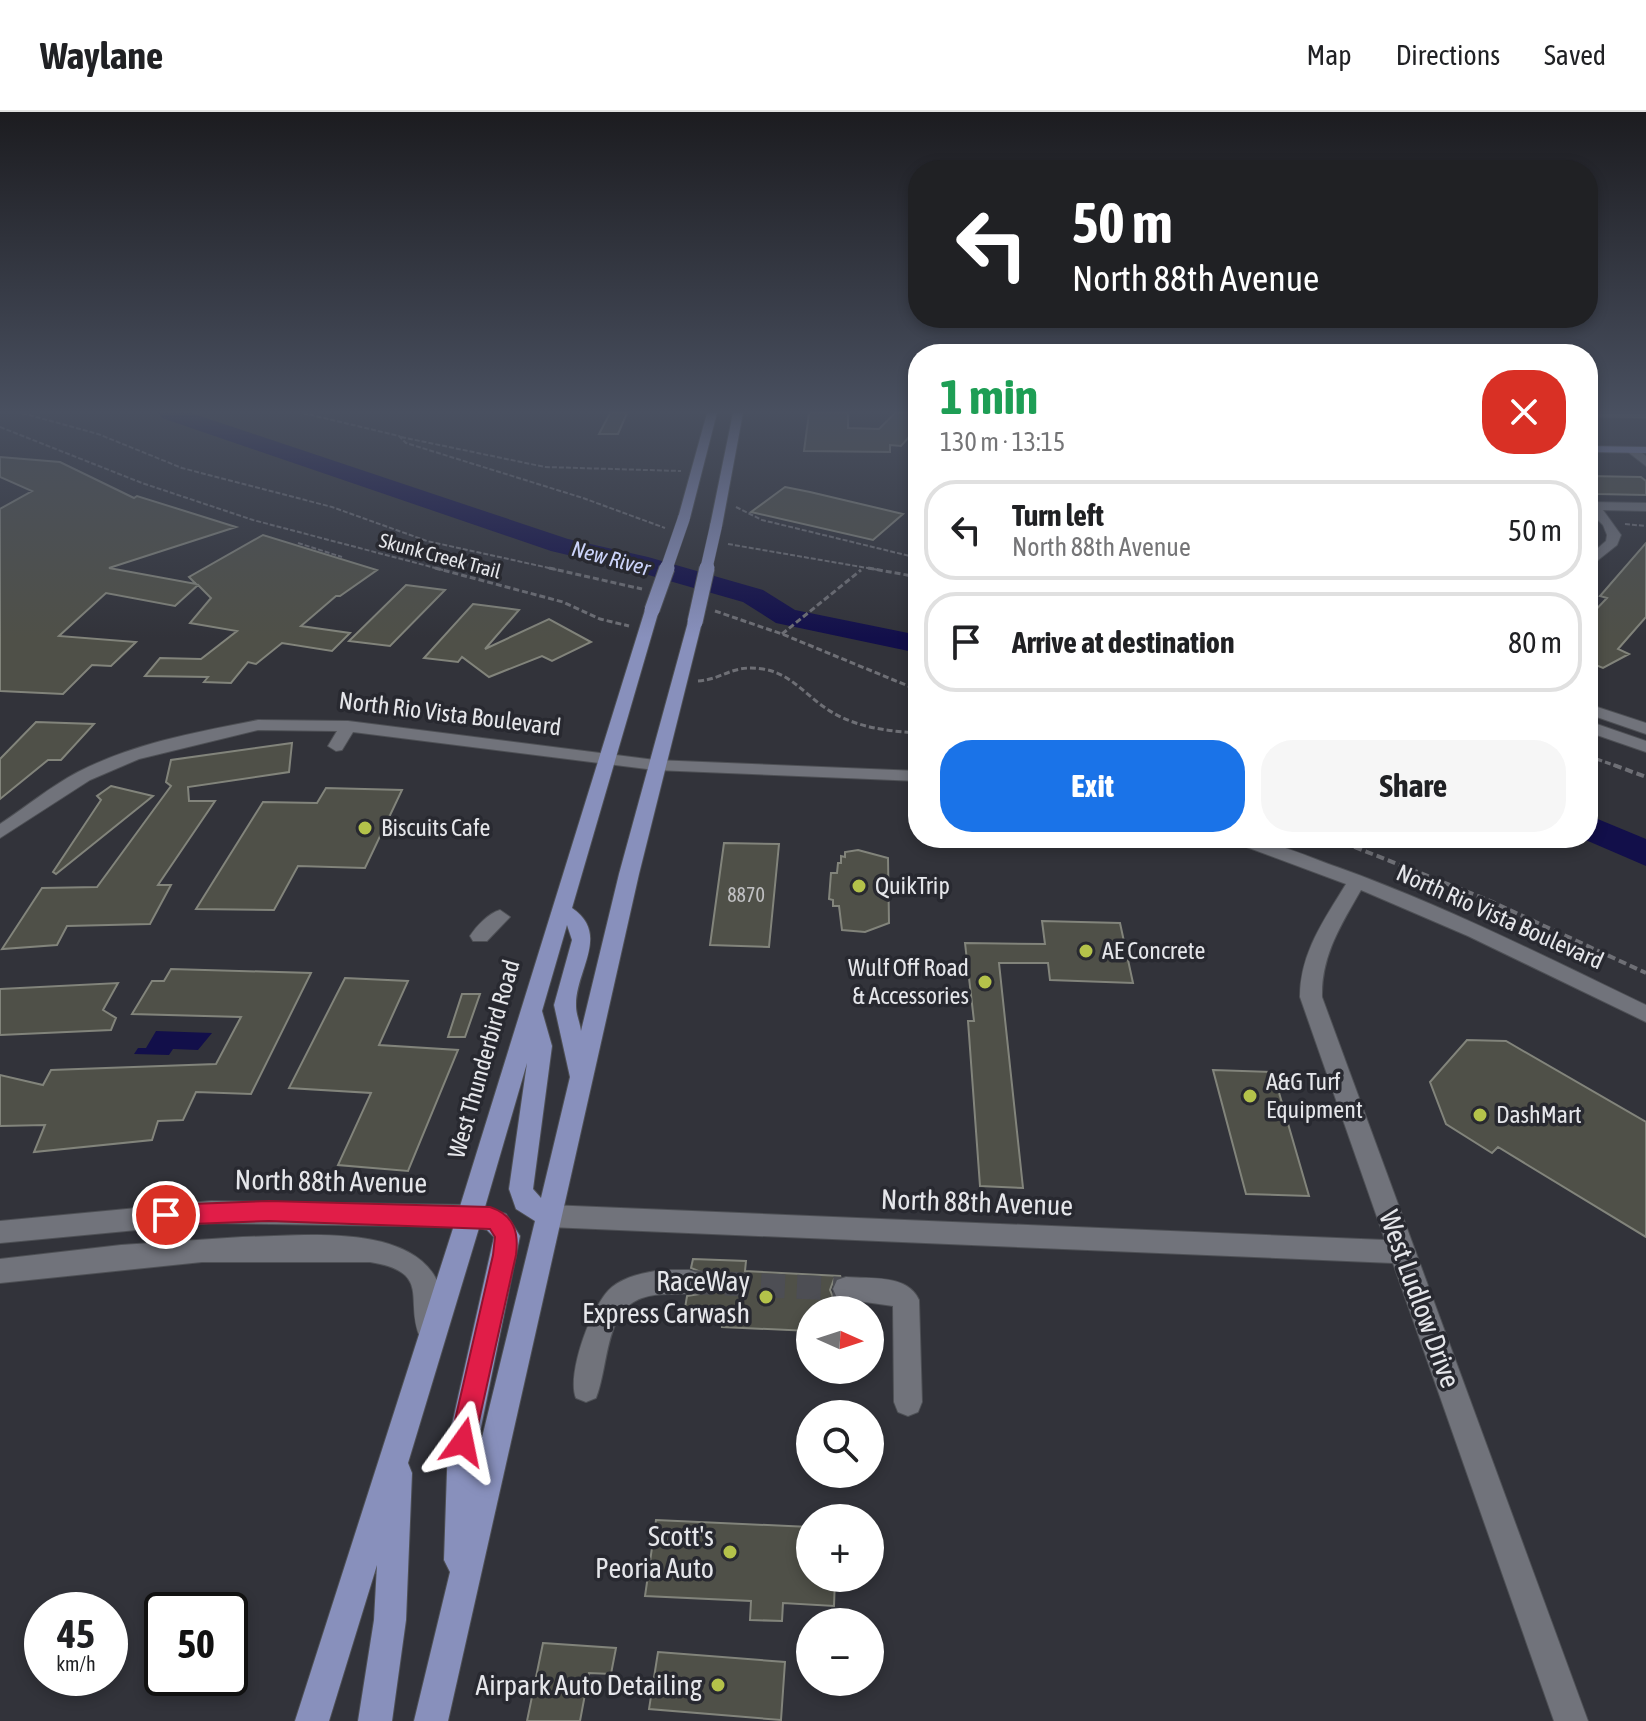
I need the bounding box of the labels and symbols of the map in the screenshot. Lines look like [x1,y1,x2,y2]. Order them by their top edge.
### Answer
street label: Skunk Creek Trail [377,528,504,583]
water label: New River [569,535,655,581]
street label: North Rio Vista Boulevard [337,686,563,741]
place label: Biscuits Cafe [381,814,491,841]
marker: Biscuits Cafe [356,819,374,837]
street label: North Rio Vista Boulevard [1393,859,1608,974]
place label: QuikTrip [875,872,950,899]
marker: QuikTrip [850,877,868,895]
house number: 8870 [727,883,765,906]
place label: AE Concrete [1102,937,1205,964]
marker: AE Concrete [1077,942,1095,960]
place label: Wulf Off Road & Accessories [848,954,969,1009]
street label: West Thunderbird Road [442,957,525,1161]
marker: Wulf Off Road & Accessories [976,973,994,991]
place label: A&G Turf Equipment [1266,1068,1363,1123]
marker: A&G Turf Equipment [1241,1087,1259,1105]
place label: DashMart [1496,1101,1582,1128]
marker: DashMart [1471,1106,1489,1124]
street label: North 88th Avenue [235,1163,427,1199]
pin [132,1181,200,1249]
street label: North 88th Avenue [880,1183,1074,1221]
street label: West Ludlow Drive [1373,1206,1467,1392]
place label: RaceWay Express Carwash [582,1265,750,1329]
marker: RaceWay Express Carwash [757,1288,775,1306]
north arrow [796,1296,884,1384]
position arrow [421,1400,505,1484]
place label: Scott's Peoria Auto [595,1520,714,1584]
marker: Scott's Peoria Auto [721,1543,739,1561]
speed limit sign: 50 [144,1592,248,1696]
place label: Airpark Auto Detailing [475,1669,702,1701]
marker: Airpark Auto Detailing [709,1676,727,1694]

